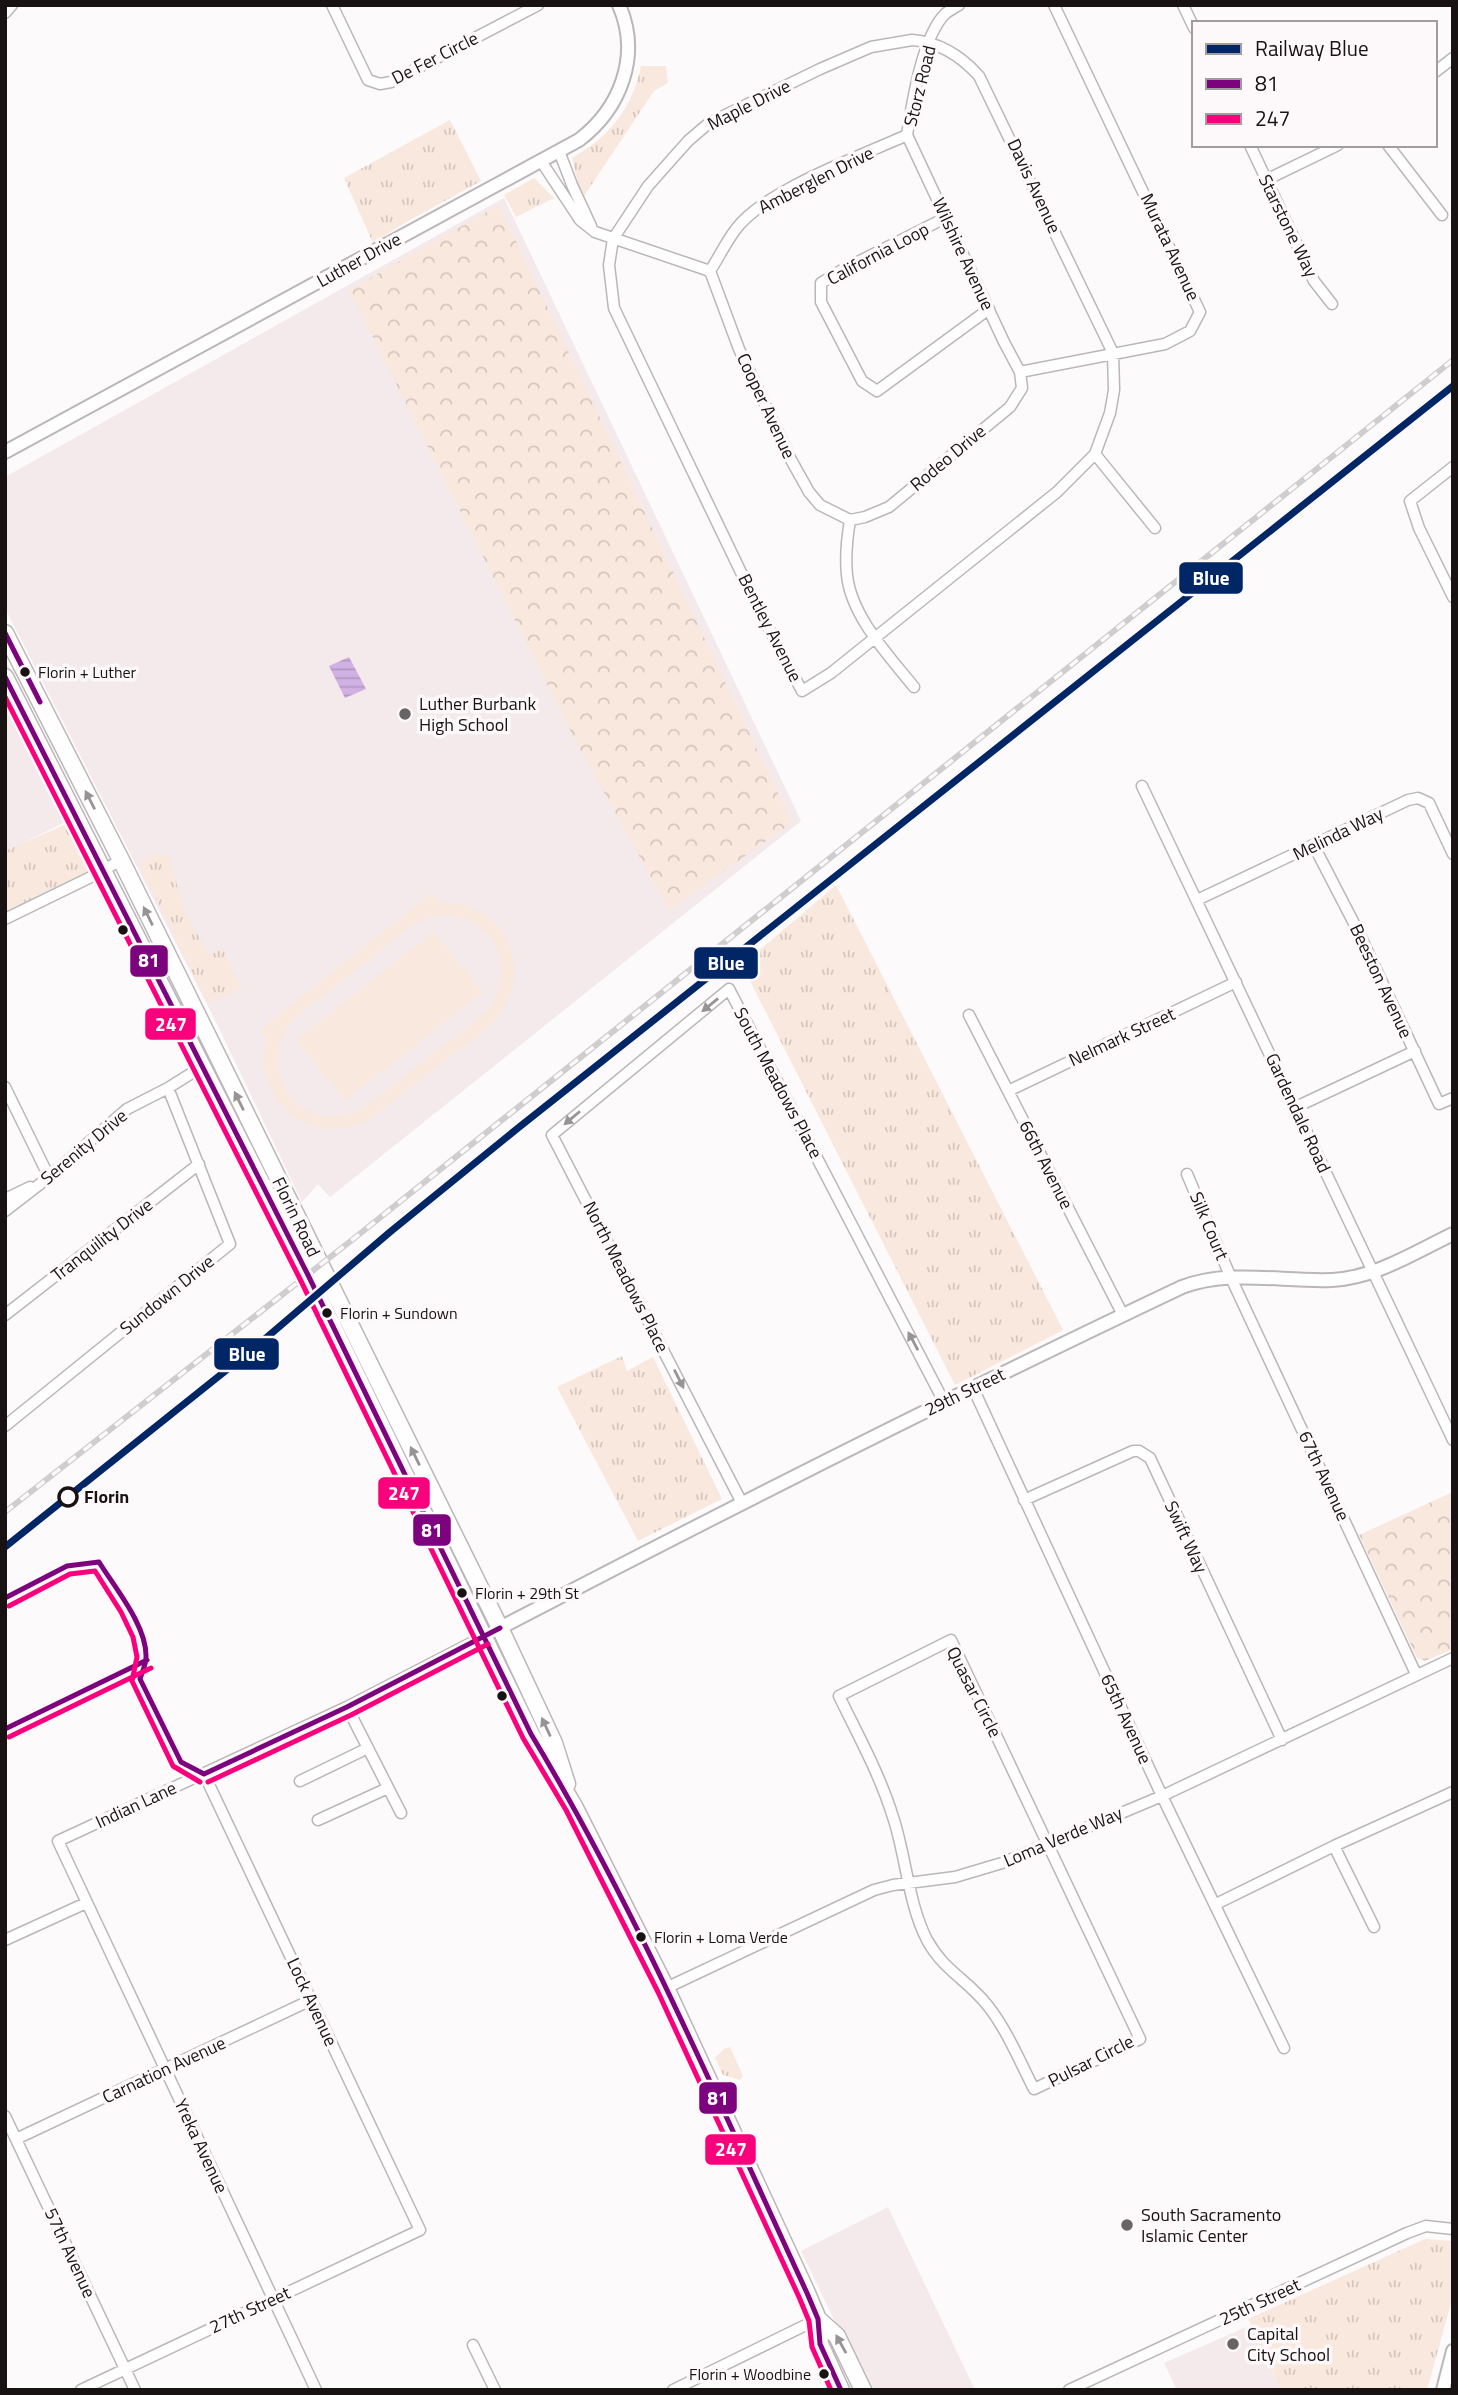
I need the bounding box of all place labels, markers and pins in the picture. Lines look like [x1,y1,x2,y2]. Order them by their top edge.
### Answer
place label: Florin + Luther [38,660,137,684]
marker: Florin + Luther [18,665,32,679]
place label: Luther Burbank High School [419,690,536,738]
marker: Luther Burbank High School [397,706,413,722]
unlabelled marker [116,923,130,937]
place label: Florin + Sundown [340,1301,458,1325]
marker: Florin + Sundown [320,1306,334,1320]
place label: Florin [84,1483,129,1510]
marker: Florin [58,1487,78,1507]
place label: Florin + 29th St [475,1581,579,1605]
marker: Florin + 29th St [455,1586,469,1600]
unlabelled marker [495,1689,509,1703]
place label: Florin + Loma Verde [654,1925,788,1949]
marker: Florin + Loma Verde [634,1930,648,1944]
place label: South Sacramento Islamic Center [1141,2201,1281,2249]
marker: South Sacramento Islamic Center [1119,2217,1135,2233]
place label: Capital City School [1247,2320,1330,2368]
marker: Capital City School [1225,2336,1241,2352]
place label: Florin + Woodbine [689,2362,811,2386]
marker: Florin + Woodbine [817,2367,831,2381]

